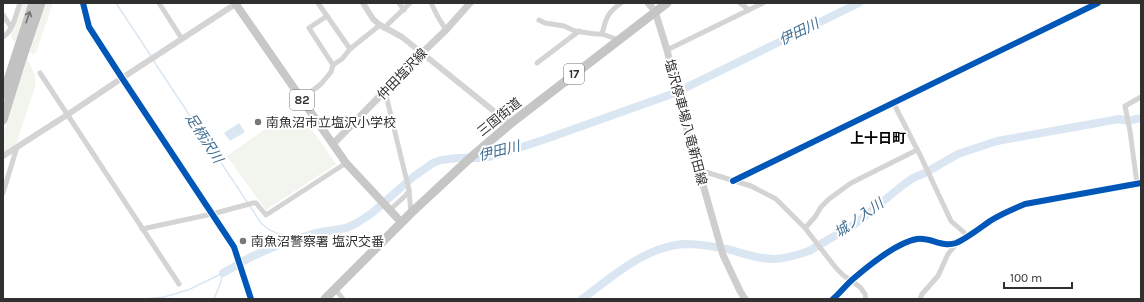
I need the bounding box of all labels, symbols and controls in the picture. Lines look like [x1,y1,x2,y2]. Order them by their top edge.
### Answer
one-way arrow [25,11,33,23]
water label: 伊田川 [776,14,823,49]
street label: 仲田塩沢線 [374,45,430,103]
street label: 塩沢停車場八竜新田線 [662,57,710,187]
road number: 17 [564,64,584,84]
road number: 82 [290,90,314,110]
street label: 三国街道 [474,95,524,139]
water label: 足柄沢川 [182,110,227,168]
place label: 南魚沼市立塩沢小学校 [266,115,396,130]
marker: 南魚沼市立塩沢小学校 [253,117,263,127]
district label: 上十日町 [850,130,906,147]
water label: 伊田川 [477,137,523,164]
water label: 城ノ入川 [831,194,888,241]
place label: 南魚沼警察署 塩沢交番 [251,234,384,249]
marker: 南魚沼警察署 塩沢交番 [238,236,248,246]
scale bar [1004,264,1072,290]
text: 100 m [1010,271,1042,285]

